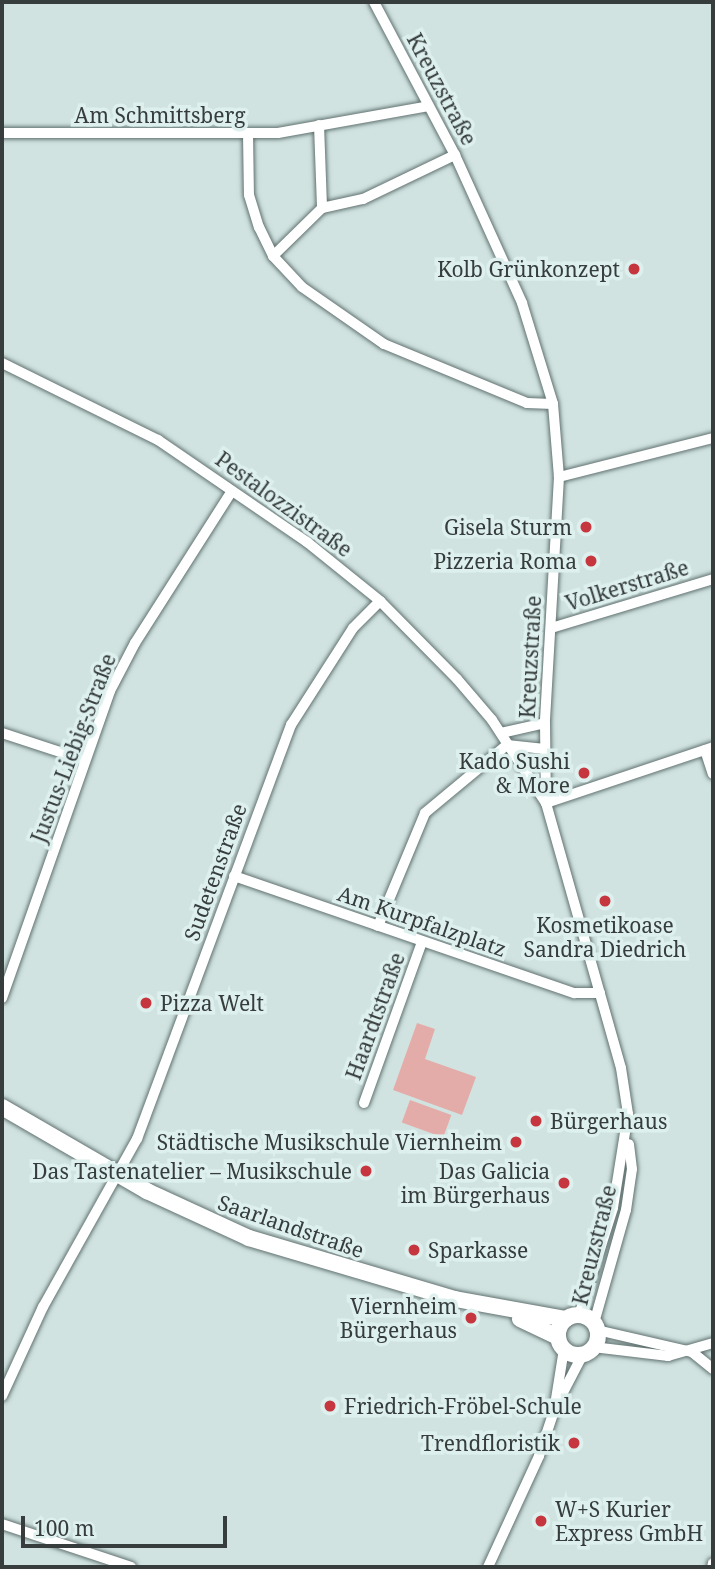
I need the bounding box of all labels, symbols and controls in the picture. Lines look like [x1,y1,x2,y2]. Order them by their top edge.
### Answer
street label: Kreuzstraße [402,29,482,149]
street label: Am Schmittsberg [74,102,246,128]
place label: Kolb Grünkonzept [437,256,620,282]
marker: Kolb Grünkonzept [626,261,642,277]
street label: Pestalozzistraße [211,446,357,562]
place label: Gisela Sturm [444,514,572,540]
marker: Gisela Sturm [578,519,594,535]
place label: Pizzeria Roma [433,548,577,574]
marker: Pizzeria Roma [583,553,599,569]
street label: Volkerstraße [562,554,692,616]
street label: Kreuzstraße [514,595,546,719]
street label: Justus-Liebig-Straße [25,650,121,846]
place label: Kado Sushi & More [459,748,570,798]
marker: Kado Sushi & More [576,765,592,781]
street label: Sudetenstraße [179,800,251,944]
street label: Am Kurpfalzplatz [334,880,510,962]
marker: Kosmetikoase Sandra Diedrich [597,893,613,909]
place label: Kosmetikoase Sandra Diedrich [524,912,686,962]
street label: Haardtstraße [340,949,410,1083]
place label: Pizza Welt [160,990,264,1016]
marker: Pizza Welt [138,995,154,1011]
place label: Bürgerhaus [550,1108,667,1134]
marker: Bürgerhaus [528,1113,544,1129]
place label: Städtische Musikschule Viernheim [157,1129,502,1155]
marker: Städtische Musikschule Viernheim [508,1134,524,1150]
place label: Das Tastenatelier – Musikschule [32,1158,352,1184]
place label: Das Galicia im Bürgerhaus [401,1158,550,1208]
marker: Das Tastenatelier – Musikschule [358,1163,374,1179]
marker: Das Galicia im Bürgerhaus [556,1175,572,1191]
street label: Kreuzstraße [567,1182,621,1308]
street label: Saarlandstraße [215,1189,367,1263]
place label: Sparkasse [428,1237,528,1263]
marker: Sparkasse [406,1242,422,1258]
place label: Viernheim Bürgerhaus [340,1293,457,1343]
marker: Viernheim Bürgerhaus [463,1310,479,1326]
place label: Friedrich-Fröbel-Schule [344,1393,582,1419]
marker: Friedrich-Fröbel-Schule [322,1398,338,1414]
place label: Trendfloristik [421,1430,560,1456]
marker: Trendfloristik [566,1435,582,1451]
place label: W+S Kurier Express GmbH [555,1496,703,1546]
scale bar [24,1502,231,1546]
marker: W+S Kurier Express GmbH [533,1513,549,1529]
text: 100 m [34,1514,95,1542]

